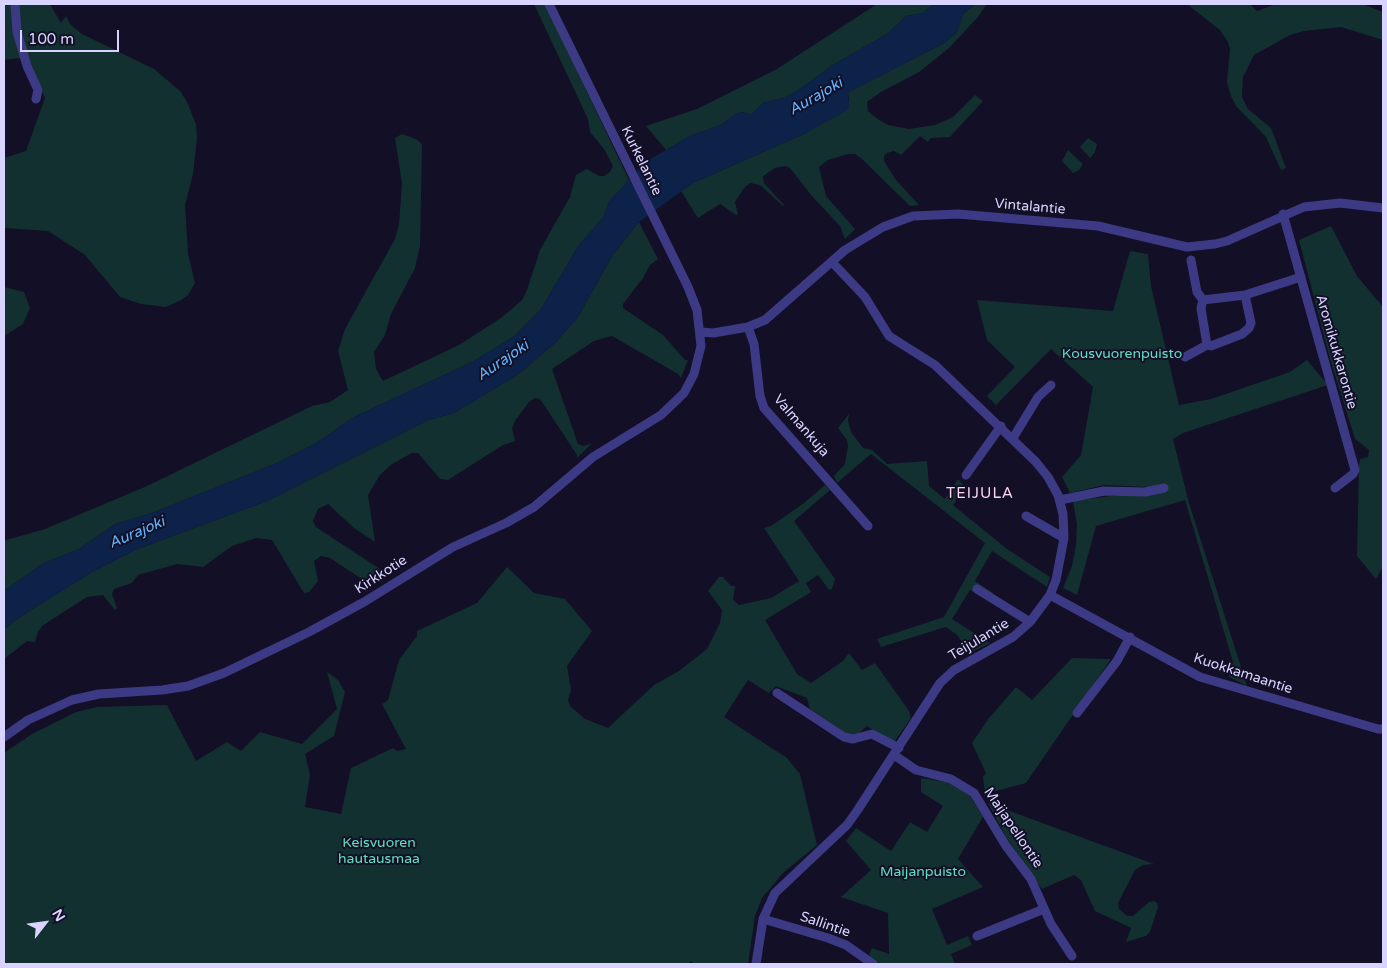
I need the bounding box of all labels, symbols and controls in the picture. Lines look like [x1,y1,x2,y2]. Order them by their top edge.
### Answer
scale bar [22,20,121,52]
text: 100 m [28,30,74,48]
water label: Aurajoki [786,74,846,120]
street label: Kurkelantie [617,124,665,198]
street label: Vintalantie [994,196,1066,218]
street label: Aromikukkarontie [1312,293,1360,411]
water label: Aurajoki [473,337,533,385]
park label: Kousvuorenpuisto [1062,346,1182,362]
street label: Valmankuja [769,391,833,461]
district label: TEIJULA [945,485,1015,503]
water label: Aurajoki [106,513,168,553]
street label: Kirkkotie [352,552,410,598]
street label: Teijulantie [946,615,1012,665]
street label: Kuokkamaantie [1191,650,1295,698]
street label: Maijapellontie [980,784,1046,872]
park label: Keisvuoren hautausmaa [338,835,420,868]
park label: Maijanpuisto [880,864,966,880]
north arrow [20,898,70,948]
text: N [48,906,69,924]
street label: Sallintie [798,909,852,941]

